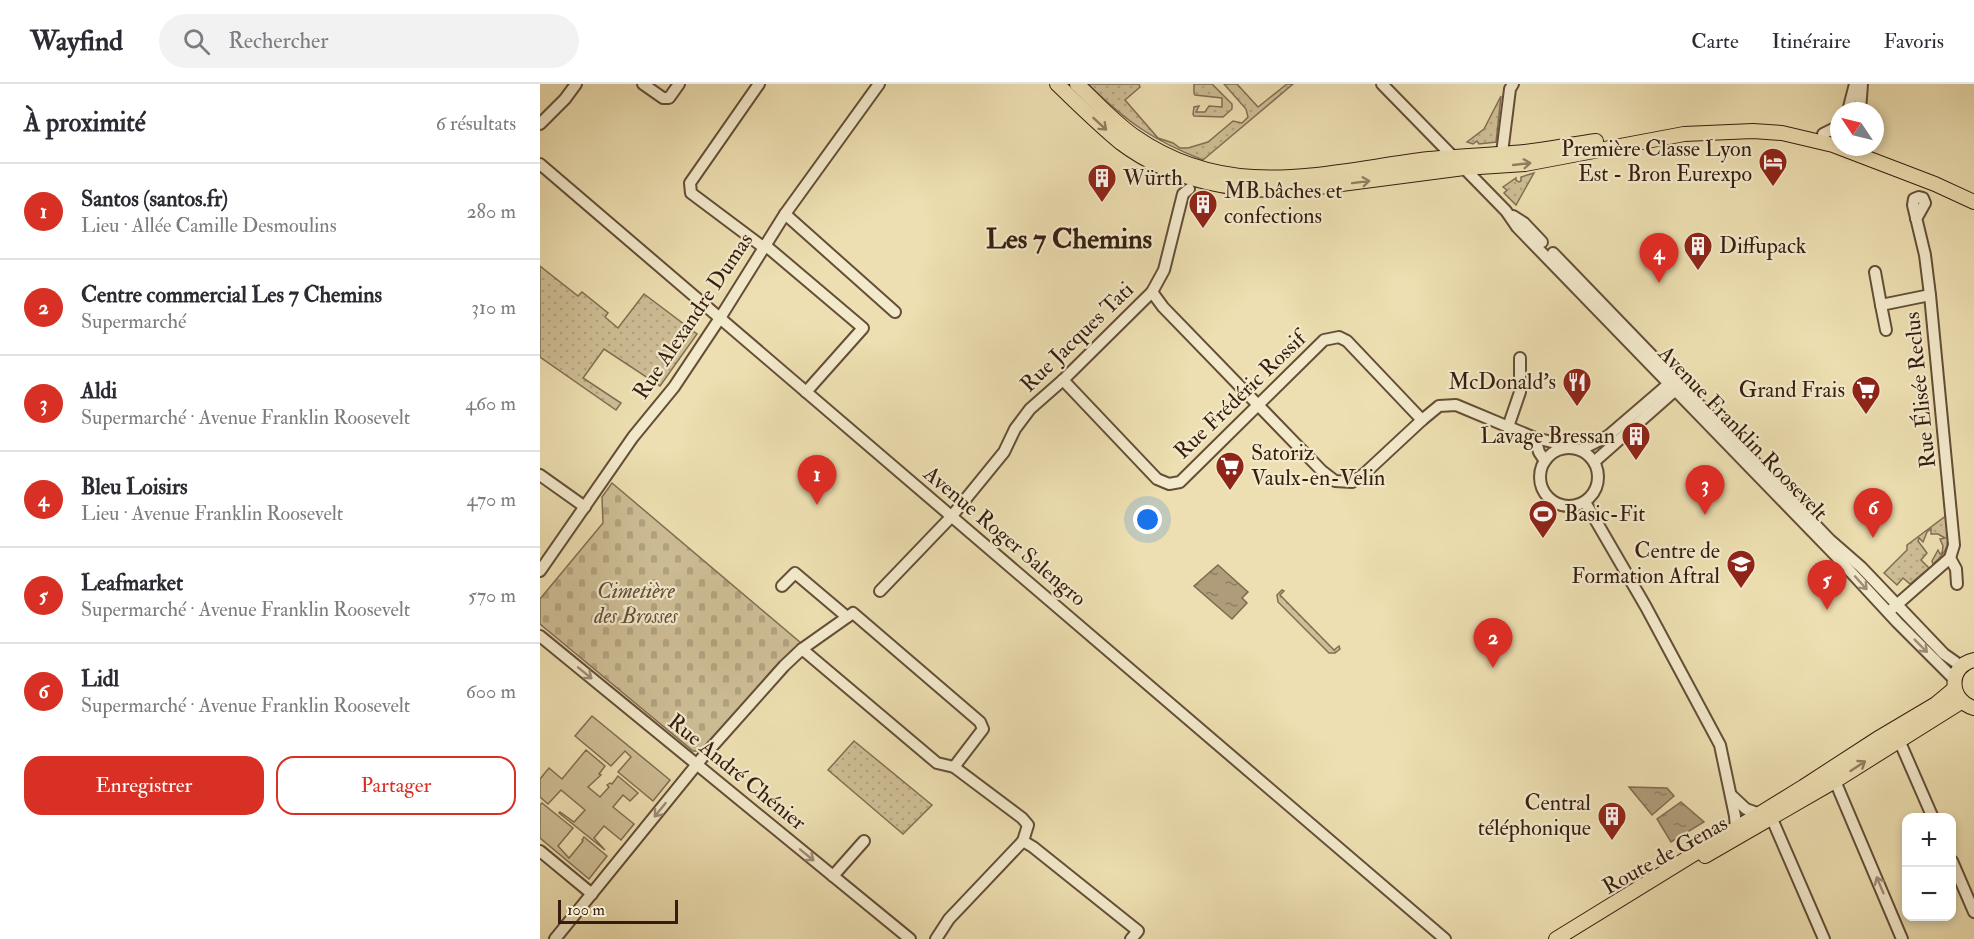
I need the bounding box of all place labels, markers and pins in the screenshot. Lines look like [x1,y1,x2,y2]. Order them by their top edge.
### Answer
place label: Première Classe Lyon Est - Bron Eurexpo [1561,135,1752,189]
hotel icon: Première Classe Lyon Est - Bron Eurexpo [1757,146,1789,188]
building icon: Würth [1086,162,1118,204]
place label: Würth [1122,164,1183,192]
place label: MB bâches et confections [1224,177,1342,230]
building icon: MB bâches et confections [1187,188,1219,230]
building icon: Diffupack [1682,230,1714,272]
place label: Diffupack [1719,232,1807,261]
pin: 4 [1640,234,1678,283]
restaurant icon: McDonald's [1561,366,1593,408]
place label: McDonald's [1448,368,1556,396]
supermarket icon: Grand Frais [1850,374,1882,416]
place label: Grand Frais [1739,376,1845,404]
building icon: Lavage Bressan [1620,420,1652,462]
place label: Lavage Bressan [1480,422,1615,450]
place label: Satoriz Vaulx-en-Velin [1251,439,1385,492]
supermarket icon: Satoriz Vaulx-en-Velin [1214,450,1246,492]
pin: 1 [798,456,836,505]
pin: 3 [1686,466,1724,515]
pin: 6 [1854,488,1892,538]
sports icon: Basic-Fit [1527,498,1559,540]
place label: Basic-Fit [1564,500,1645,528]
place label: Centre de Formation Aftral [1571,537,1720,590]
school or university icon: Centre de Formation Aftral [1725,548,1757,590]
pin: 5 [1808,560,1846,610]
pin: 2 [1474,618,1512,668]
place label: Central téléphonique [1478,789,1591,843]
building icon: Central téléphonique [1596,800,1628,842]

